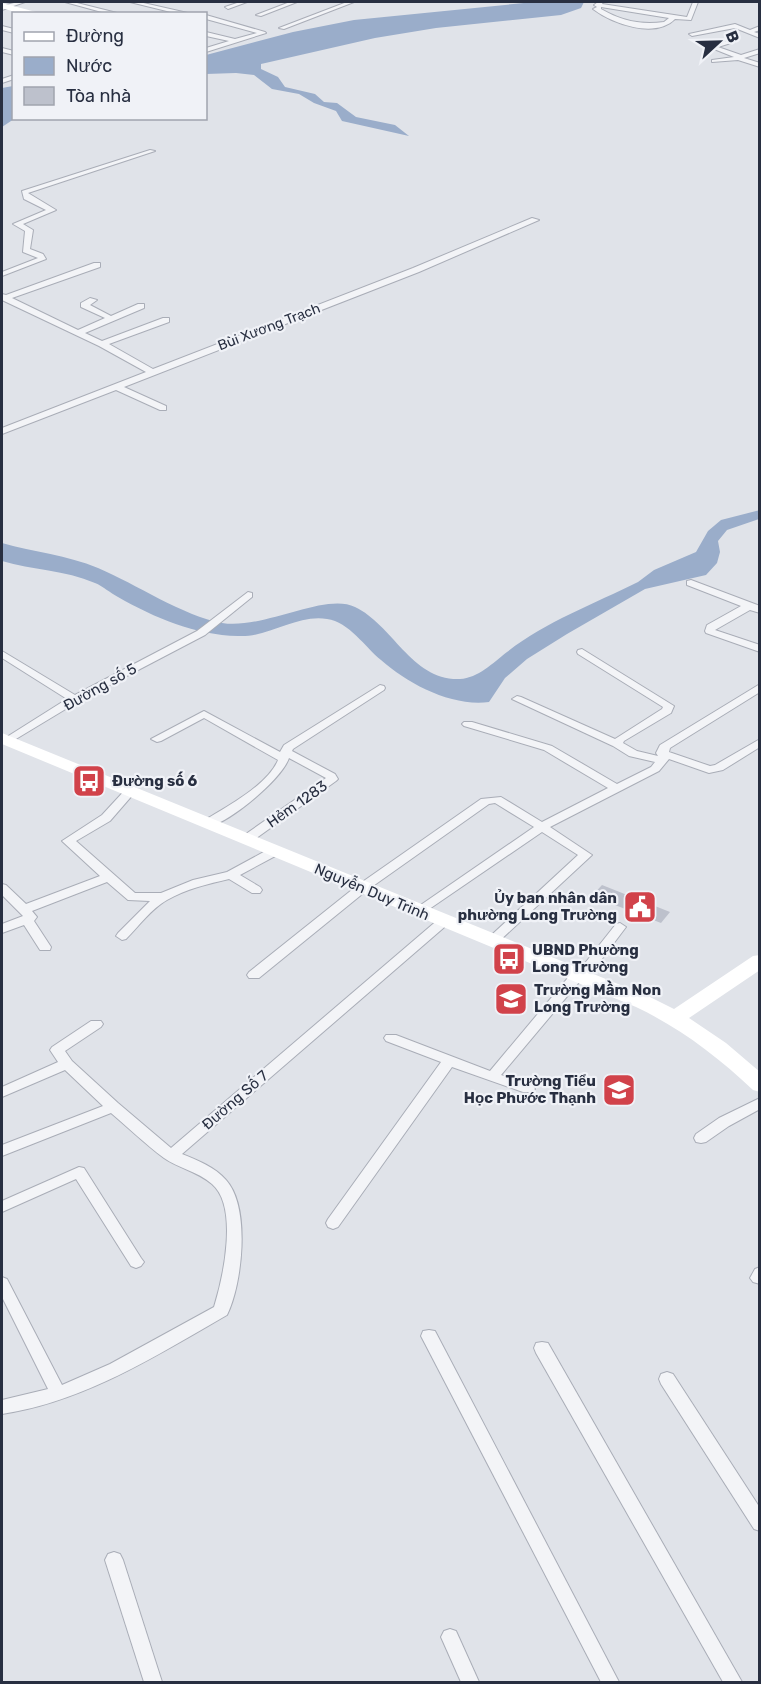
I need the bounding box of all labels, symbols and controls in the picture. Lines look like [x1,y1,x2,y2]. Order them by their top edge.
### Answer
legend [12,12,207,120]
north arrow [689,12,749,72]
text: Đường [66,25,124,47]
text: B [722,28,743,45]
text: Nước [66,55,112,77]
text: Tòa nhà [66,85,131,107]
street label: Bùi Xương Trạch [215,300,323,354]
street label: Đường số 5 [60,659,140,714]
bus stop icon: Đường số 6 [71,763,107,799]
place label: Đường số 6 [112,771,198,790]
street label: Hẻm 1283 [263,777,331,831]
street label: Nguyễn Duy Trinh [312,859,432,924]
place label: Ủy ban nhân dân phường Long Trường [458,889,617,924]
public building icon: Ủy ban nhân dân phường Long Trường [622,889,658,925]
bus stop icon: UBND Phường Long Trường [491,941,527,977]
place label: UBND Phường Long Trường [532,941,639,976]
place label: Trường Mầm Non Long Trường [534,980,661,1016]
school or university icon: Trường Mầm Non Long Trường [493,981,529,1017]
street label: Đường Số 7 [198,1066,272,1133]
place label: Trường Tiểu Học Phước Thạnh [464,1072,596,1107]
school or university icon: Trường Tiểu Học Phước Thạnh [601,1072,637,1108]

